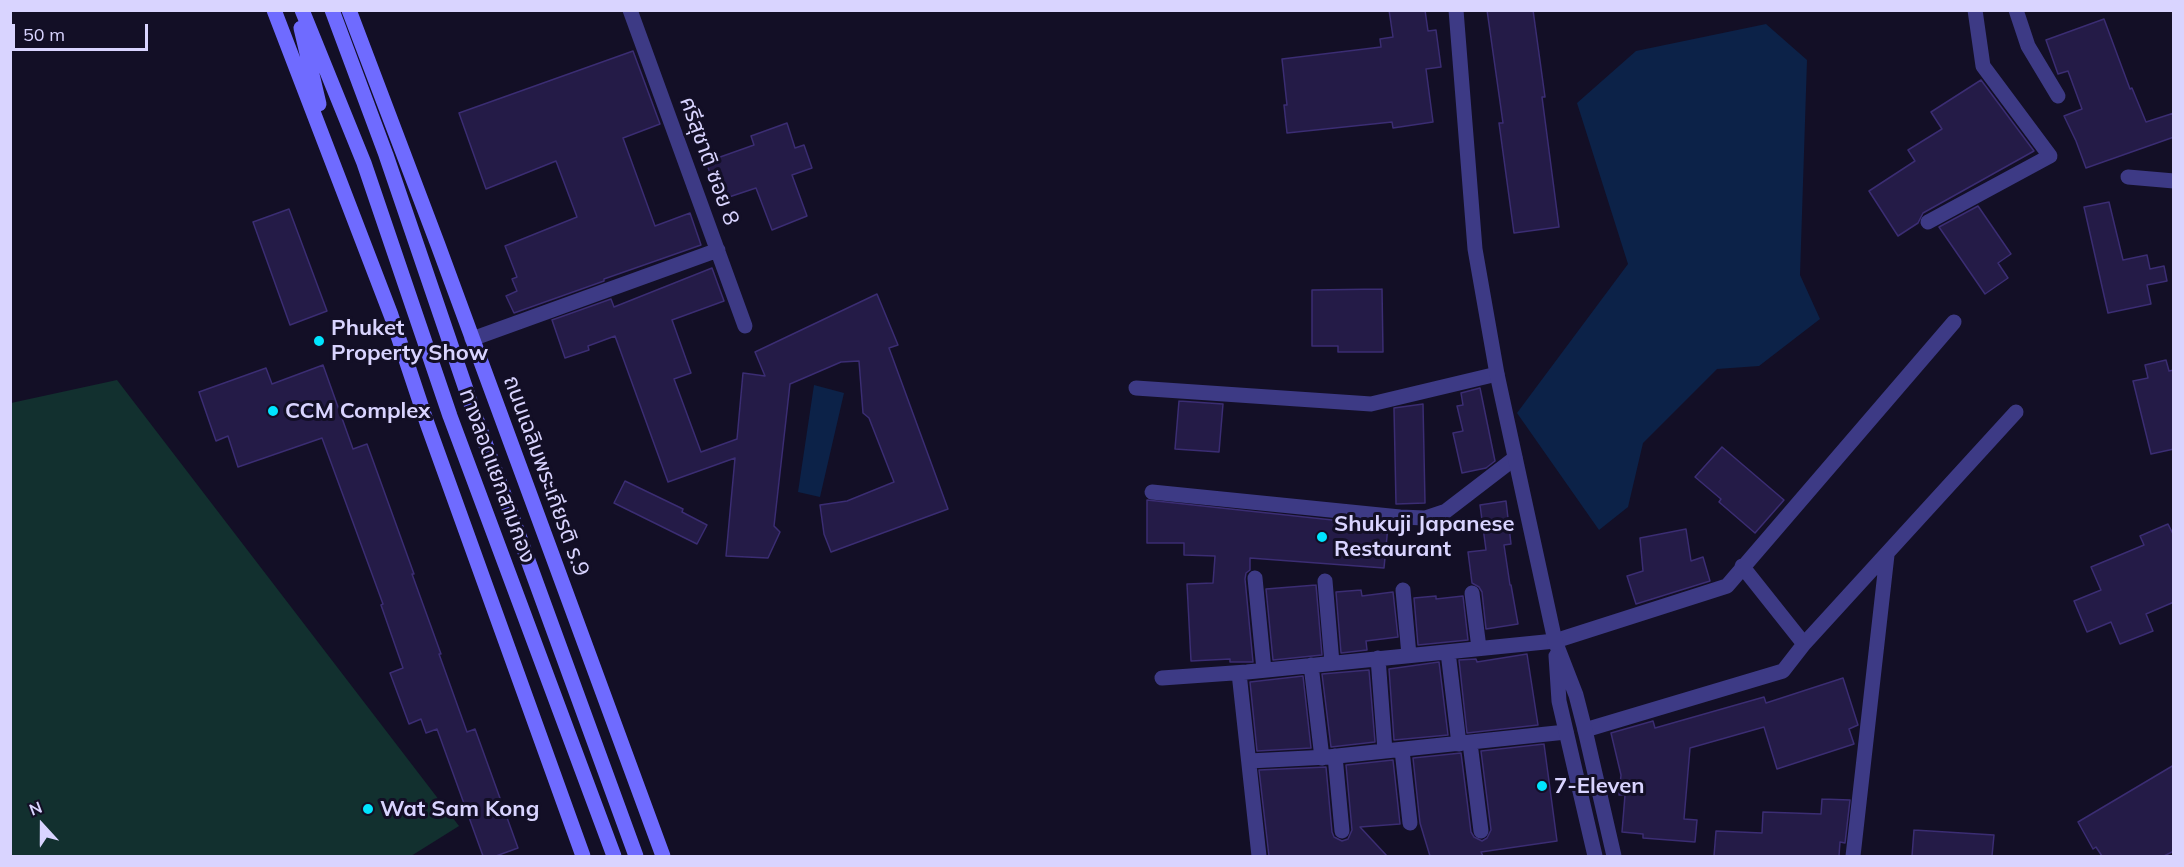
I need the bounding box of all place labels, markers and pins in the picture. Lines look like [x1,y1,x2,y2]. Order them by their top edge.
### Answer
place label: Phuket Property Show [331,315,488,366]
marker: Phuket Property Show [312,334,326,348]
place label: CCM Complex [285,398,430,424]
marker: CCM Complex [266,404,280,418]
place label: Shukuji Japanese Restaurant [1334,511,1515,562]
marker: Shukuji Japanese Restaurant [1315,530,1329,544]
place label: 7-Eleven [1554,773,1645,799]
marker: 7-Eleven [1535,779,1549,793]
place label: Wat Sam Kong [380,796,539,822]
marker: Wat Sam Kong [361,802,375,816]

